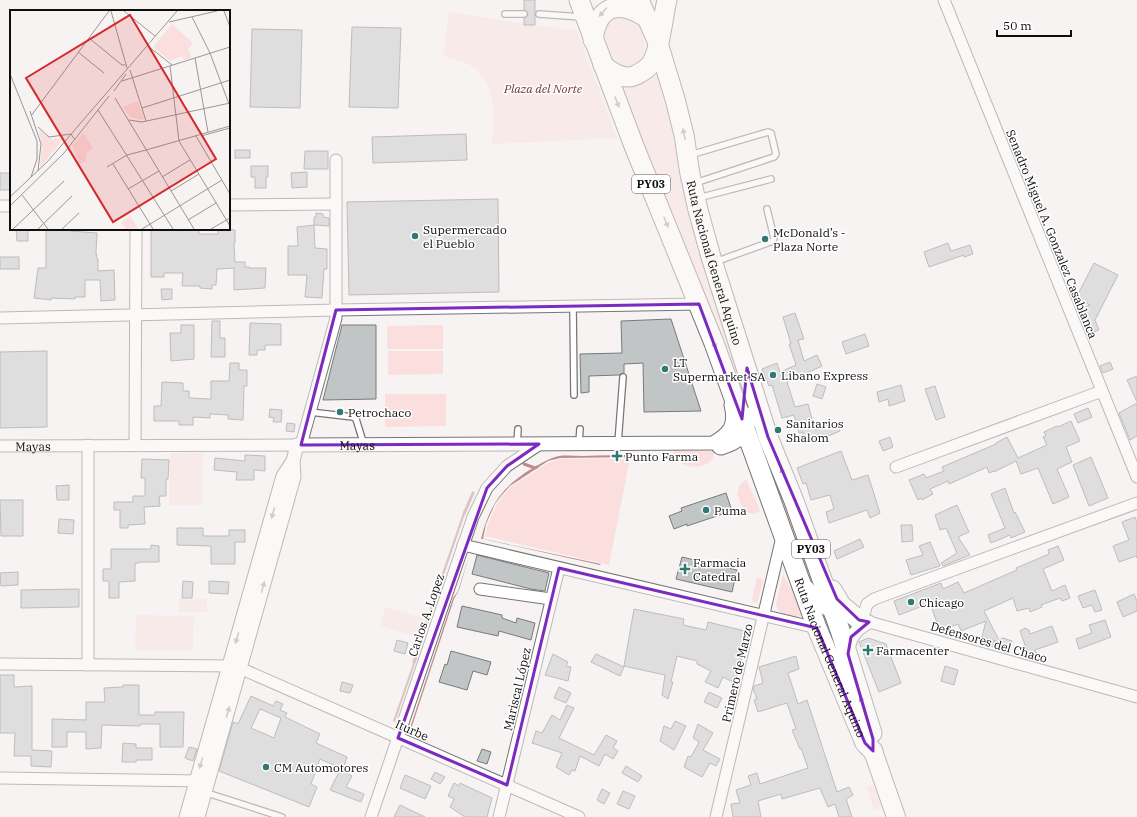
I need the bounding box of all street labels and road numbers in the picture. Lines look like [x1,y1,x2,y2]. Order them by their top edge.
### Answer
street label: Senadro Miguel A. Gonzalez Casablanca [1003,127,1101,341]
road number: PY03 [632,175,670,193]
street label: Ruta Nacional General Aquino [684,179,746,347]
street label: Mayas [339,437,375,452]
street label: Mayas [15,438,51,453]
road number: PY03 [792,540,830,558]
street label: Carlos A. Lopez [405,572,447,658]
street label: Ruta Nacional General Aquino [792,576,869,740]
street label: Defensores del Chaco [929,618,1049,666]
street label: Primero de Marzo [718,622,756,724]
street label: Mariscal López [500,646,534,732]
street label: Iturbe [393,716,431,744]

